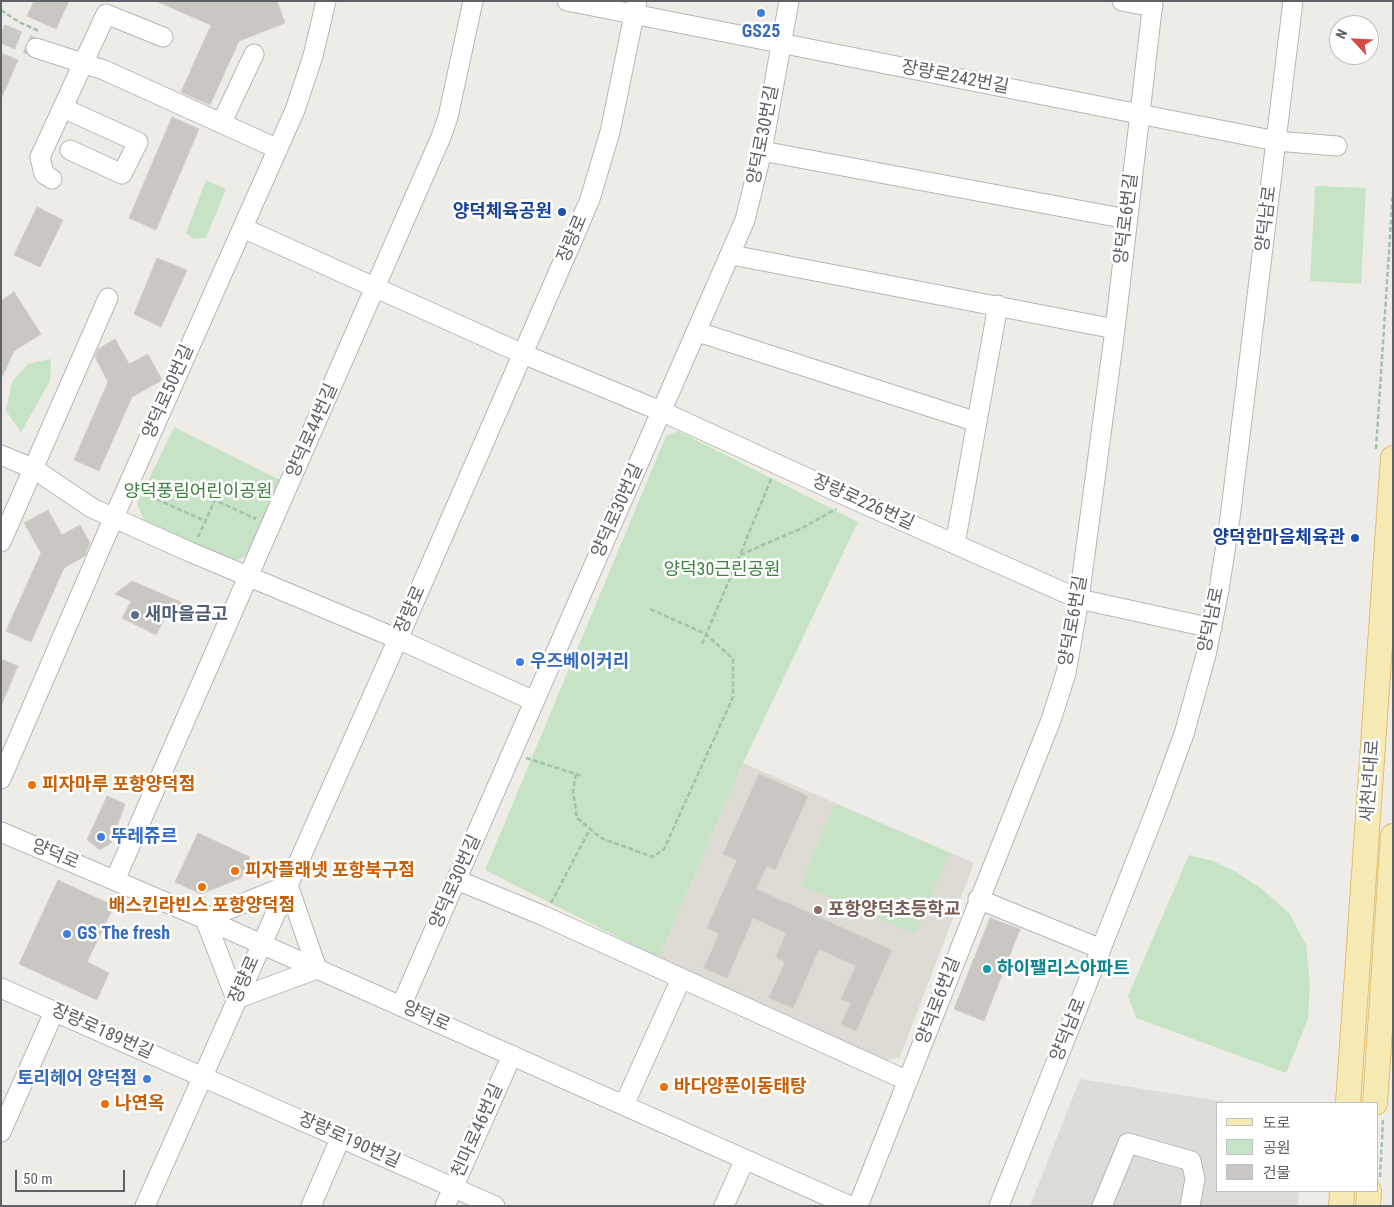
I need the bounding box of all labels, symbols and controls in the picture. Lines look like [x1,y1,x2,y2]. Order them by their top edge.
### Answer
marker: GS25 [755,7,767,19]
north arrow [1329,15,1379,65]
place label: GS25 [742,21,780,43]
text: N [1332,27,1350,41]
street label: 장량로242번길 [899,57,1011,99]
street label: 양덕로30번길 [744,84,784,186]
street label: 양덕로6번길 [1111,172,1143,266]
street label: 양덕남로 [1252,185,1282,253]
place label: 양덕체육공원 [453,201,552,223]
marker: 양덕체육공원 [556,206,568,218]
street label: 장량로 [553,212,593,266]
street label: 양덕로50번길 [139,342,199,442]
street label: 양덕로44번길 [283,381,343,481]
street label: 양덕로30번길 [588,461,648,561]
street label: 장량로226번길 [809,471,917,535]
park label: 양덕풍림어린이공원 [123,481,273,503]
place label: 양덕한마음체육관 [1213,527,1345,549]
marker: 양덕한마음체육관 [1349,532,1361,544]
park label: 양덕30근린공원 [663,559,781,581]
street label: 양덕로6번길 [1055,574,1093,668]
street label: 장량로 [391,583,431,637]
street label: 양덕남로 [1195,585,1229,655]
place label: 새마을금고 [145,604,228,626]
marker: 새마을금고 [129,609,141,621]
place label: 우즈베이커리 [530,651,629,673]
marker: 우즈베이커리 [514,656,526,668]
street label: 새천년대로 [1357,739,1385,823]
place label: 피자마루 포항양덕점 [42,774,195,796]
marker: 피자마루 포항양덕점 [26,779,38,791]
place label: 뚜레쥬르 [111,826,177,848]
marker: 뚜레쥬르 [95,831,107,843]
street label: 양덕로30번길 [426,832,486,932]
street label: 양덕로 [28,835,82,875]
place label: 피자플래넷 포항북구점 [245,860,415,882]
marker: 피자플래넷 포항북구점 [229,865,241,877]
marker: 배스킨라빈스 포항양덕점 [196,881,208,893]
place label: 배스킨라빈스 포항양덕점 [109,895,295,917]
place label: 포항양덕초등학교 [828,899,960,921]
marker: 포항양덕초등학교 [812,904,824,916]
place label: GS The fresh [77,923,170,945]
marker: GS The fresh [61,928,73,940]
street label: 장량로 [225,953,265,1007]
street label: 양덕로6번길 [912,954,966,1048]
place label: 하이팰리스아파트 [997,958,1129,980]
marker: 하이팰리스아파트 [981,963,993,975]
street label: 양덕남로 [1047,995,1091,1065]
street label: 양덕로 [399,997,453,1037]
street label: 장량로189번길 [48,1000,156,1064]
place label: 토리헤어 양덕점 [17,1068,137,1090]
marker: 토리헤어 양덕점 [141,1073,153,1085]
place label: 바다양푼이동태탕 [674,1076,806,1098]
street label: 천마로46번길 [448,1081,508,1181]
marker: 바다양푼이동태탕 [658,1081,670,1093]
place label: 나연옥 [115,1093,165,1115]
marker: 나연옥 [99,1098,111,1110]
legend [1216,1102,1379,1192]
street label: 장량로190번길 [295,1109,403,1173]
text: 도로 [1263,1114,1291,1132]
text: 공원 [1263,1139,1291,1157]
scale bar [18,1160,128,1192]
text: 건물 [1263,1164,1291,1182]
text: 50 m [23,1170,53,1188]

